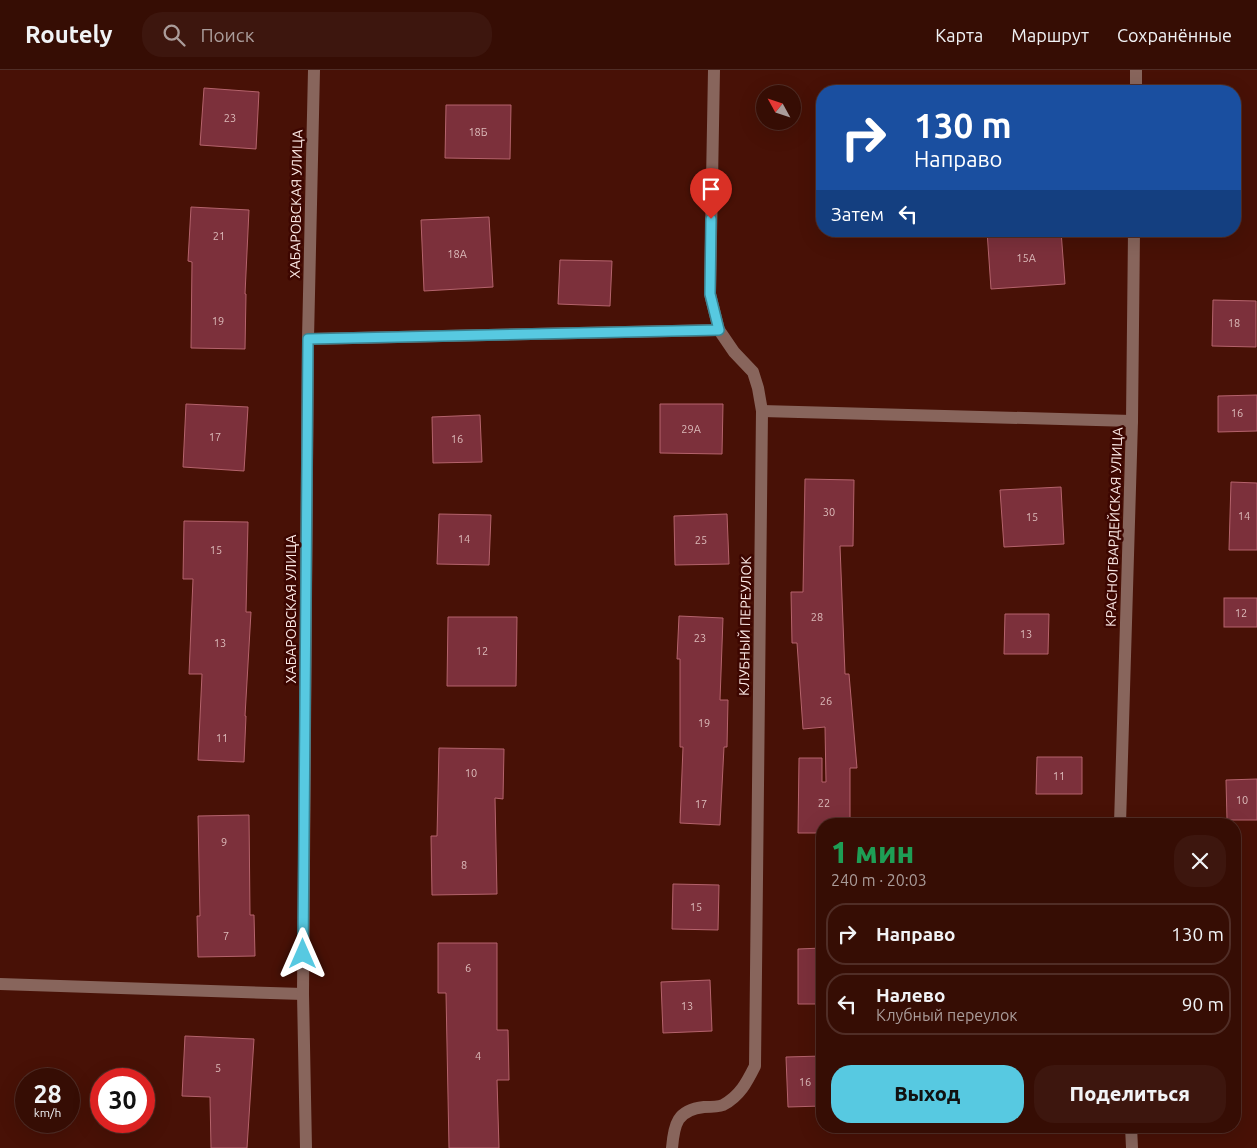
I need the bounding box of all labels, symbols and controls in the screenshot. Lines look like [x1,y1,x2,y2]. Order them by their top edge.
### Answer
search box [142,12,492,57]
text: Routely [25,21,112,48]
icon: search [160,21,188,49]
text: Поиск [200,24,254,46]
text: Карта [935,25,983,45]
text: Маршрут [1011,25,1089,45]
text: Сохранённые [1117,25,1232,45]
north arrow [756,85,801,130]
map controls [756,85,801,130]
icon: right [831,105,896,170]
text: 130 m [914,105,1012,145]
house number: 23 [224,112,236,124]
house number: 18Б [468,126,488,138]
street label: ХАБАРОВСКАЯ УЛИЦА [287,129,305,279]
text: Направо [914,146,1002,171]
pin [690,168,732,219]
icon: arrive [697,175,725,203]
icon: left [894,200,922,228]
text: Затем [831,203,884,225]
house number: 21 [213,230,225,242]
house number: 18А [447,248,468,260]
house number: 15А [1016,252,1037,264]
house number: 19 [212,315,224,327]
house number: 18 [1228,317,1240,329]
house number: 16 [1231,407,1243,419]
house number: 29А [681,423,702,435]
street label: КРАСНОГВАРДЕЙСКАЯ УЛИЦА [1102,427,1125,627]
house number: 17 [209,431,221,443]
house number: 16 [451,433,463,445]
house number: 30 [823,506,835,518]
house number: 14 [1238,510,1250,522]
house number: 15 [1026,511,1038,523]
house number: 14 [458,533,470,545]
house number: 25 [695,534,707,546]
street label: ХАБАРОВСКАЯ УЛИЦА [283,535,299,683]
house number: 15 [210,544,222,556]
street label: КЛУБНЫЙ ПЕРЕУЛОК [735,555,754,696]
house number: 12 [1235,607,1247,619]
house number: 28 [811,611,823,623]
house number: 13 [1020,628,1032,640]
house number: 23 [694,632,706,644]
house number: 13 [214,637,226,649]
house number: 12 [476,645,488,657]
house number: 26 [820,695,832,707]
house number: 19 [698,717,710,729]
house number: 11 [216,732,228,744]
house number: 10 [465,767,477,779]
house number: 11 [1053,770,1065,782]
house number: 10 [1236,794,1248,806]
house number: 22 [818,797,830,809]
house number: 17 [695,798,707,810]
text: 1 мин [831,835,914,869]
button: close [1174,835,1226,887]
house number: 9 [221,836,227,848]
house number: 8 [461,859,467,871]
text: 240 m · 20:03 [831,871,927,889]
house number: 15 [690,901,702,913]
icon: right [833,920,861,948]
text: Направо [876,923,956,945]
text: 130 m [1171,923,1224,945]
position arrow [276,927,328,979]
house number: 7 [223,930,229,942]
house number: 6 [465,962,471,974]
text: Налево [876,984,945,1006]
icon: left [833,990,861,1018]
text: 90 m [1182,993,1224,1015]
house number: 13 [681,1000,693,1012]
text: Клубный переулок [876,1006,1018,1024]
house number: 4 [475,1050,481,1062]
house number: 5 [215,1062,221,1074]
button: Выход [831,1065,1024,1123]
button: Поделиться [1034,1065,1226,1123]
speed limit sign: 30 [90,1068,155,1133]
house number: 16 [799,1076,811,1088]
text: 28 [33,1080,62,1108]
text: km/h [34,1106,61,1119]

